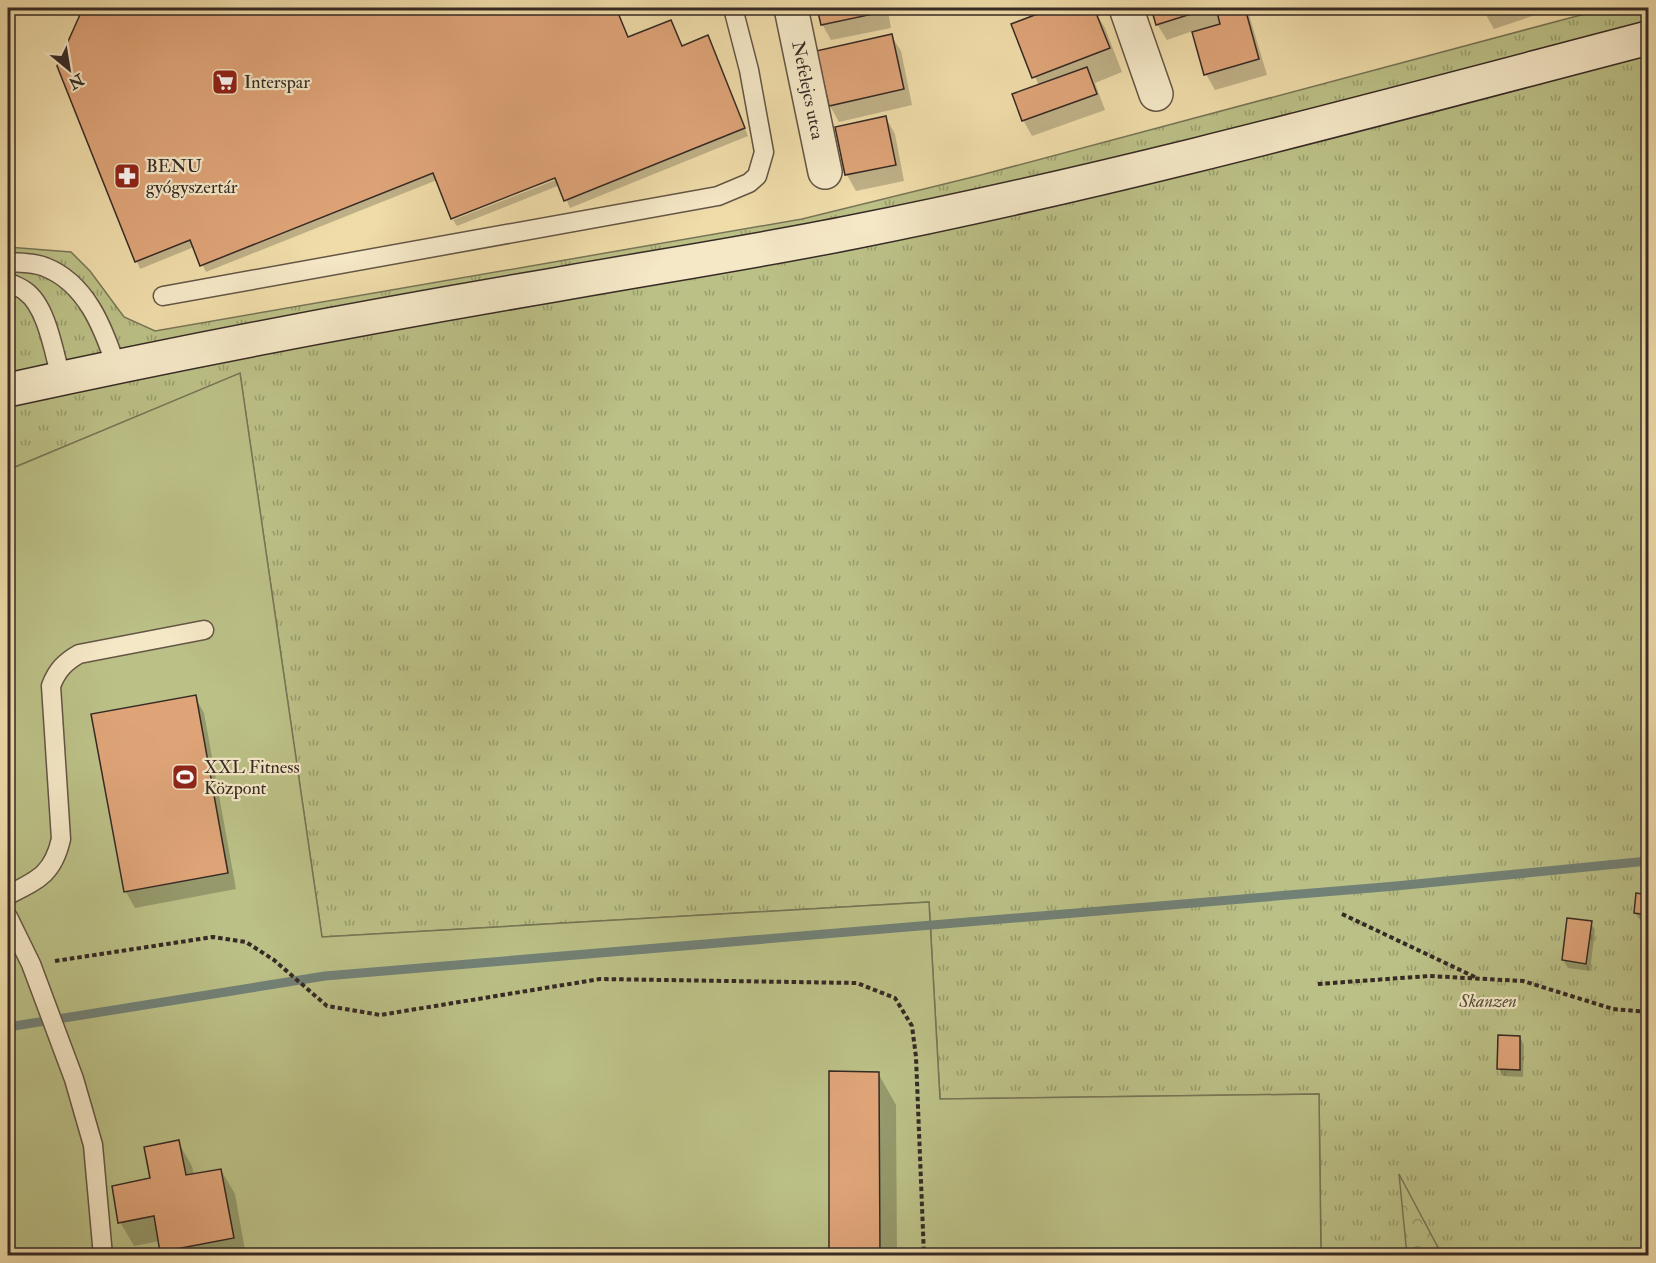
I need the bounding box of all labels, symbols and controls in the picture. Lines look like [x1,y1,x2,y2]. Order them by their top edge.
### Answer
north arrow [39,39,99,99]
street label: Nefelejcs utca [786,39,829,142]
supermarket icon: Interspar [210,67,240,97]
text: N [64,68,88,94]
place label: Interspar [244,71,310,94]
place label: BENU gyógyszertár [146,155,238,199]
pharmacy icon: BENU gyógyszertár [112,161,142,191]
place label: XXL Fitness Központ [204,756,300,800]
sports icon: XXL Fitness Központ [170,762,200,792]
park label: Skanzen [1458,990,1517,1013]

